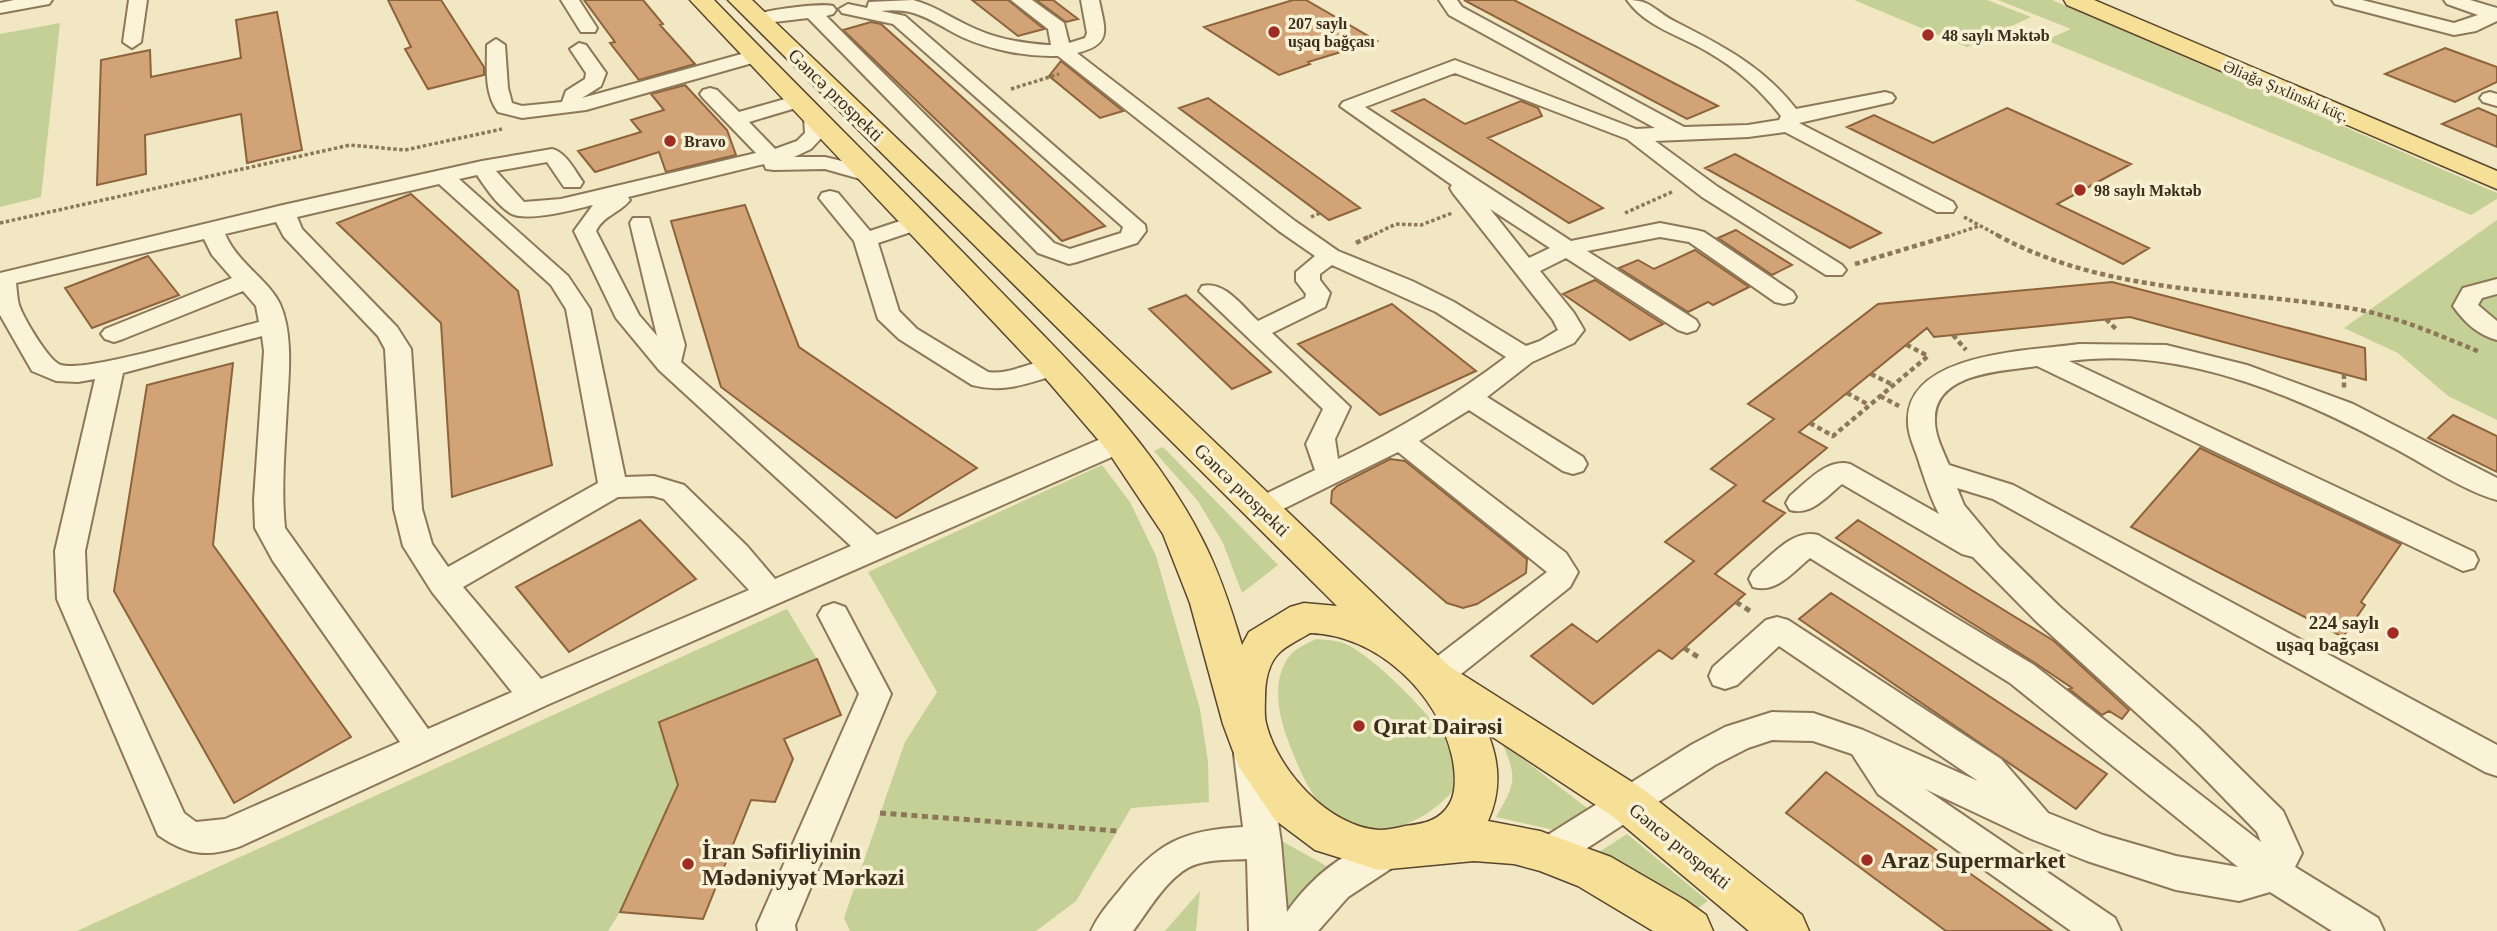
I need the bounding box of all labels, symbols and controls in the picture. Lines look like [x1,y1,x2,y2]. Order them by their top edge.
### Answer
place label: 207 saylı uşaq bağçası [1288,15,1375,51]
marker: 207 saylı uşaq bağçası [1266,24,1282,40]
marker: 48 saylı Məktəb [1920,27,1936,43]
place label: 48 saylı Məktəb [1942,27,2050,45]
street label: Gəncə prospekti [784,44,888,146]
street label: Əliağa Şıxlinski küç. [2220,57,2351,126]
marker: Bravo [662,133,678,149]
place label: Bravo [684,133,726,150]
marker: 98 saylı Məktəb [2072,182,2088,198]
place label: 98 saylı Məktəb [2094,182,2202,200]
street label: Gəncə prospekti [1190,439,1294,541]
place label: 224 saylı uşaq bağçası [2276,612,2379,655]
marker: 224 saylı uşaq bağçası [2385,625,2401,641]
place label: Qırat Dairəsi [1373,714,1503,739]
marker: Qırat Dairəsi [1351,718,1367,734]
street label: Gəncə prospekti [1625,799,1735,893]
place label: İran Səfirliyinin Mədəniyyət Mərkəzi [702,839,905,890]
place label: Araz Supermarket [1881,848,2066,873]
marker: Araz Supermarket [1859,852,1875,868]
marker: İran Səfirliyinin Mədəniyyət Mərkəzi [680,856,696,872]

